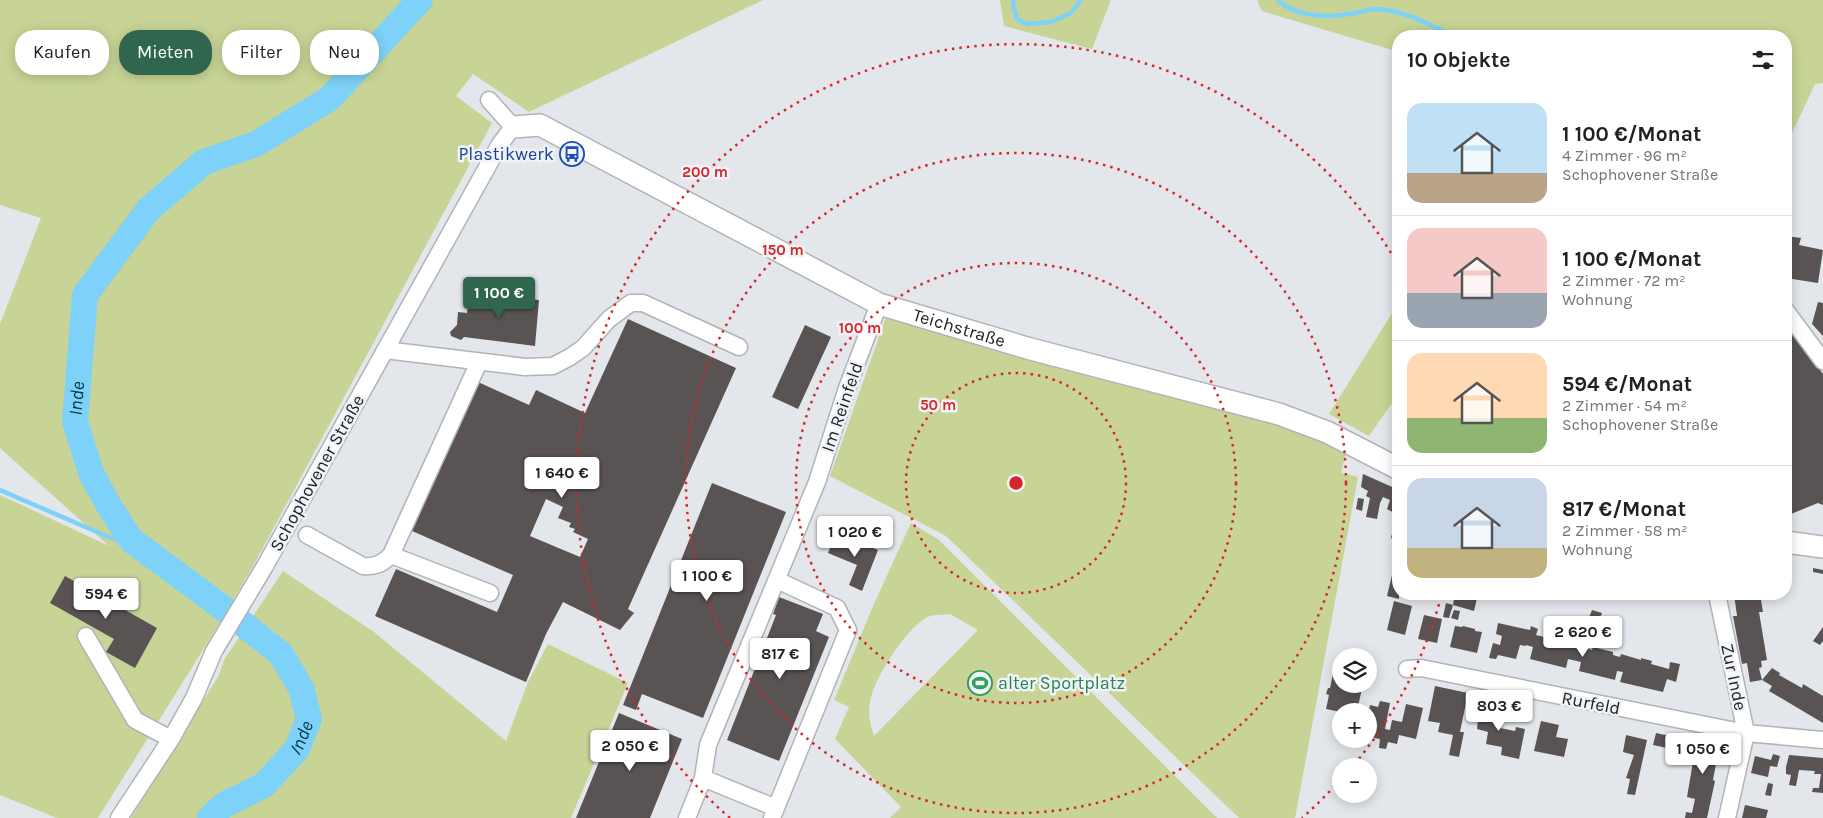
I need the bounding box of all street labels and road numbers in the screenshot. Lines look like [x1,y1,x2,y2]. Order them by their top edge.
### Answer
street label: Teichstraße [910,304,1008,352]
street label: Im Reinfeld [816,359,868,455]
street label: Schophovener Straße [265,391,369,555]
street label: Zur Inde [1716,641,1752,713]
street label: Rurfeld [1560,687,1622,719]

